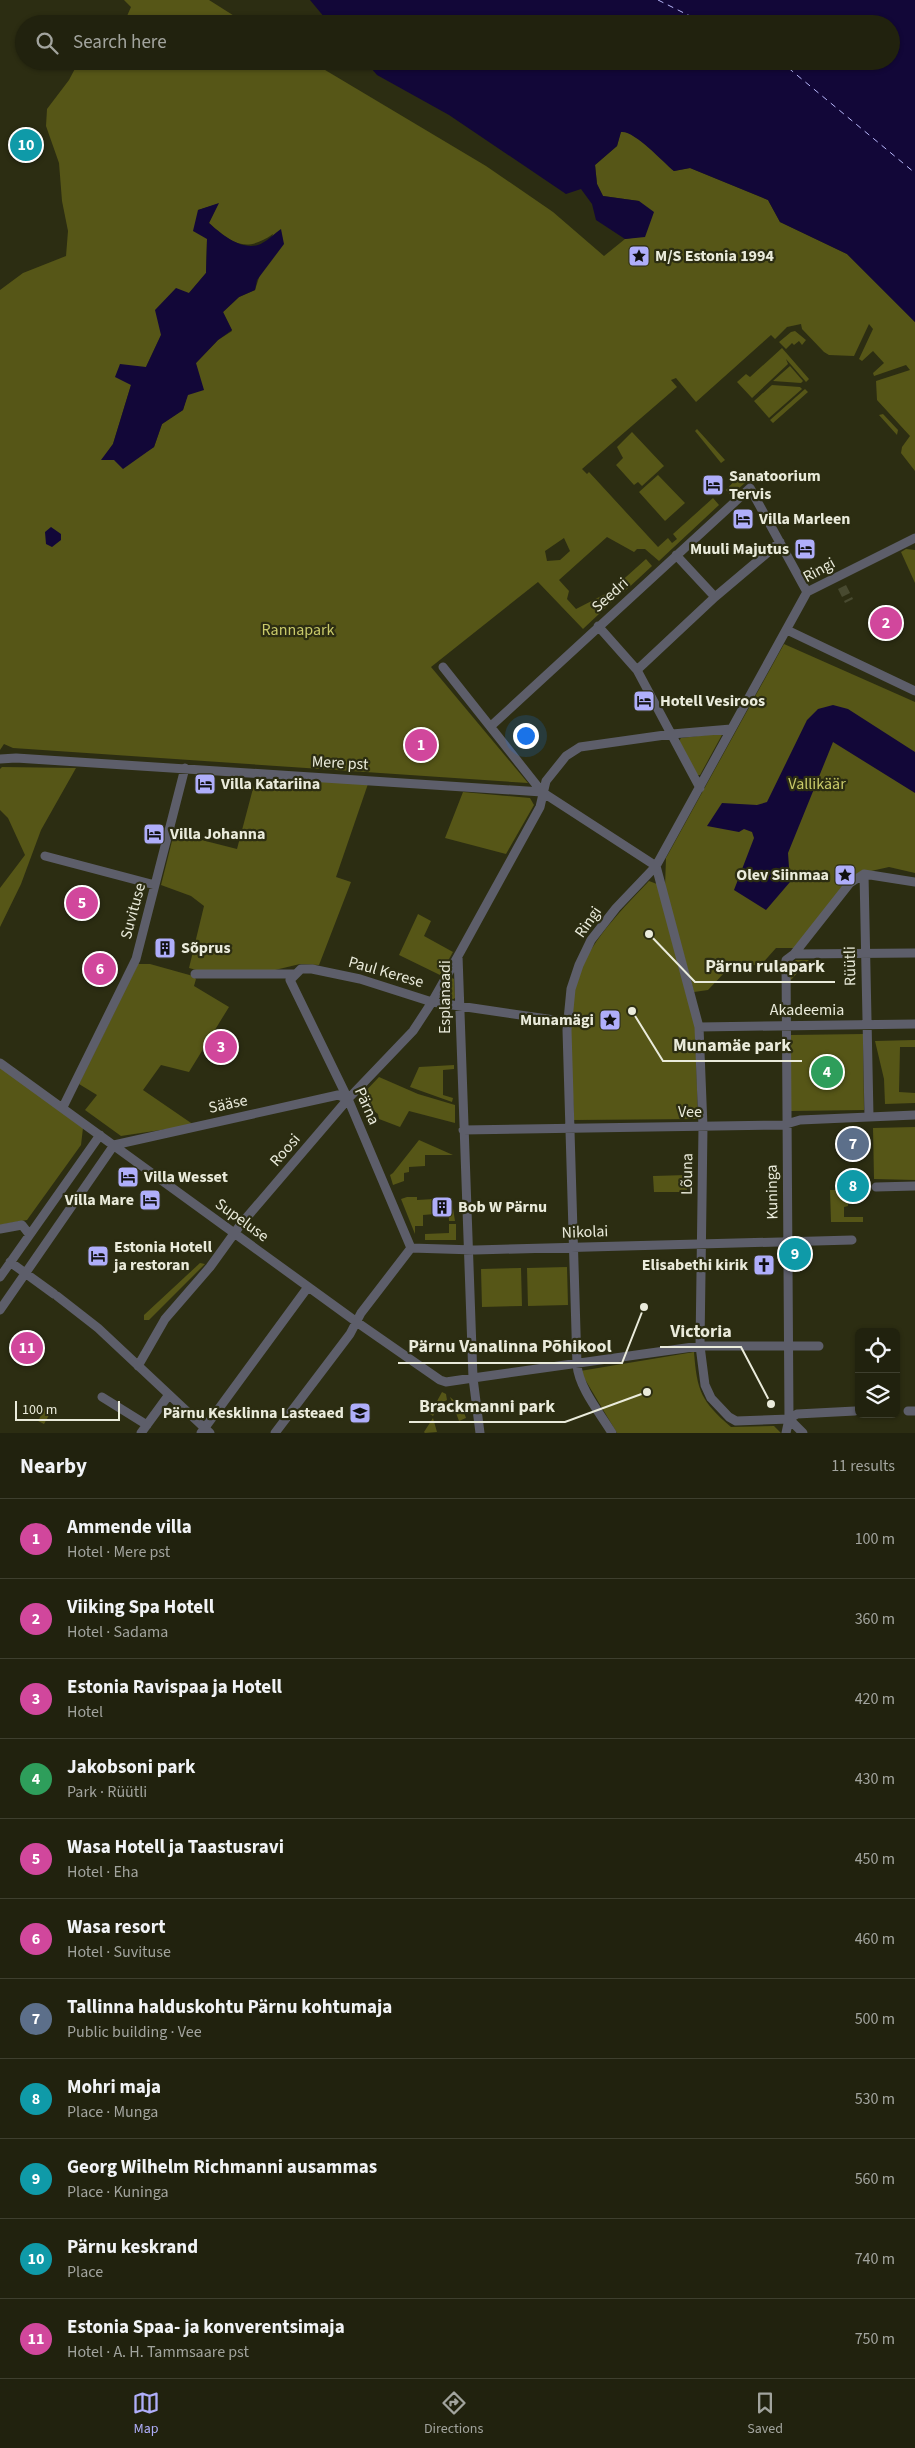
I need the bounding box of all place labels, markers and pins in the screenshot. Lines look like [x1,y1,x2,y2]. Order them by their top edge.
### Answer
pin: 10 [10,126,42,164]
place icon: M/S Estonia 1994 [627,244,651,268]
place label: M/S Estonia 1994 [655,245,775,267]
place label: Sanatoorium Tervis [729,465,821,505]
hotel icon: Sanatoorium Tervis [701,473,725,497]
hotel icon: Villa Marleen [731,507,755,531]
place label: Villa Marleen [758,508,850,530]
hotel icon: Muuli Majutus [793,537,817,561]
place label: Muuli Majutus [690,538,789,560]
pin: 2 [870,604,902,642]
hotel icon: Hotell Vesiroos [632,689,656,713]
place label: Hotell Vesiroos [660,690,765,712]
pin: 1 [405,726,437,764]
hotel icon: Villa Katariina [193,772,217,796]
place label: Villa Katariina [220,773,320,795]
hotel icon: Villa Johanna [142,822,166,846]
place label: Villa Johanna [169,823,265,845]
place icon: Olev Siinmaa [833,863,857,887]
place label: Olev Siinmaa [736,864,829,886]
pin: 5 [66,884,98,922]
building icon: Sõprus [153,936,177,960]
place label: Sõprus [181,937,231,959]
callout: Pärnu rulapark [695,949,835,982]
pin: 6 [84,950,116,988]
place icon: Munamägi [598,1008,622,1032]
place label: Munamägi [520,1009,594,1031]
pin: 3 [205,1028,237,1066]
callout: Munamäe park [663,1028,802,1061]
pin: 4 [811,1053,843,1091]
pin: 7 [837,1125,869,1163]
hotel icon: Villa Wesset [116,1165,140,1189]
place label: Villa Wesset [143,1166,228,1188]
pin: 8 [837,1167,869,1205]
hotel icon: Villa Mare [138,1188,162,1212]
place label: Villa Mare [64,1189,134,1211]
building icon: Bob W Pärnu [430,1195,454,1219]
place label: Bob W Pärnu [458,1196,547,1218]
pin: 9 [779,1235,811,1273]
place label: Estonia Hotell ja restoran [113,1236,212,1276]
hotel icon: Estonia Hotell ja restoran [86,1244,110,1268]
church icon: Elisabethi kirik [752,1253,776,1277]
place label: Elisabethi kirik [642,1254,748,1276]
callout: Victoria [660,1314,741,1347]
pin: 11 [11,1329,43,1367]
callout: Pärnu Vanalinna Põhikool [398,1330,622,1363]
callout: Brackmanni park [409,1389,565,1422]
school or university icon: Pärnu Kesklinna Lasteaed [348,1401,372,1425]
place label: Pärnu Kesklinna Lasteaed [163,1402,344,1424]

